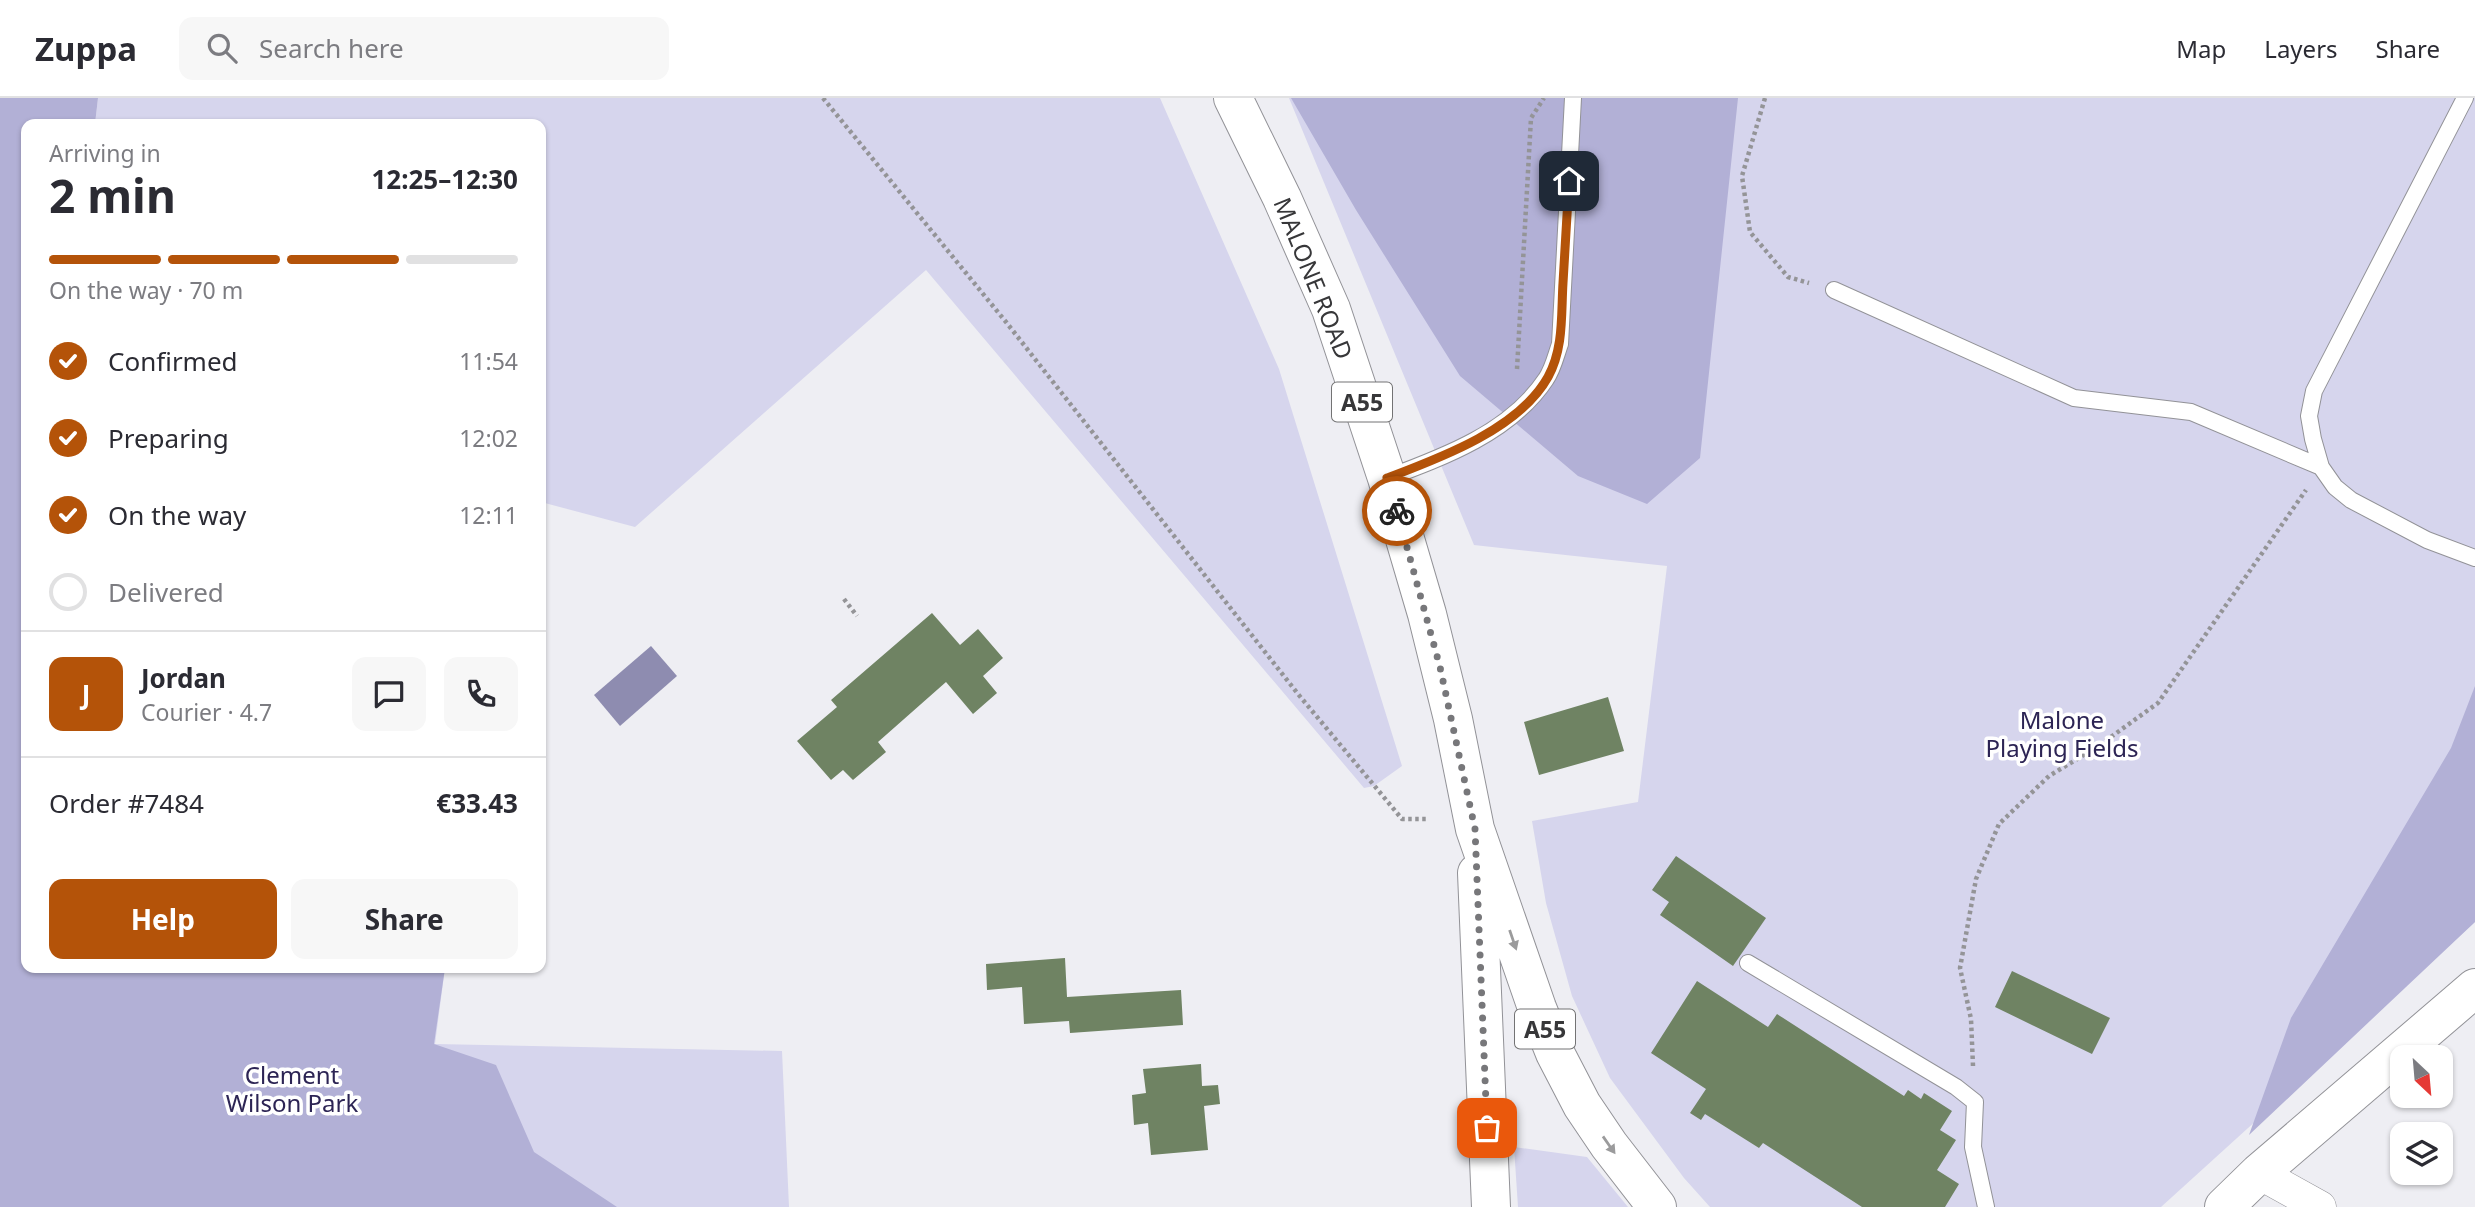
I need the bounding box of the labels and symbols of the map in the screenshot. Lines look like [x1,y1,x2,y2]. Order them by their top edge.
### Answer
pin [1539,151,1599,211]
street label: MALONE ROAD [1267,192,1361,364]
road number: A55 [1332,382,1392,422]
courier [1362,476,1432,546]
park label: Malone Playing Fields [1985,703,2139,764]
one-way arrow [1508,930,1519,951]
road number: A55 [1515,1010,1575,1048]
north arrow [2390,1045,2454,1108]
park label: Clement Wilson Park [226,1058,358,1119]
pin [1457,1098,1517,1158]
one-way arrow [1602,1136,1616,1154]

